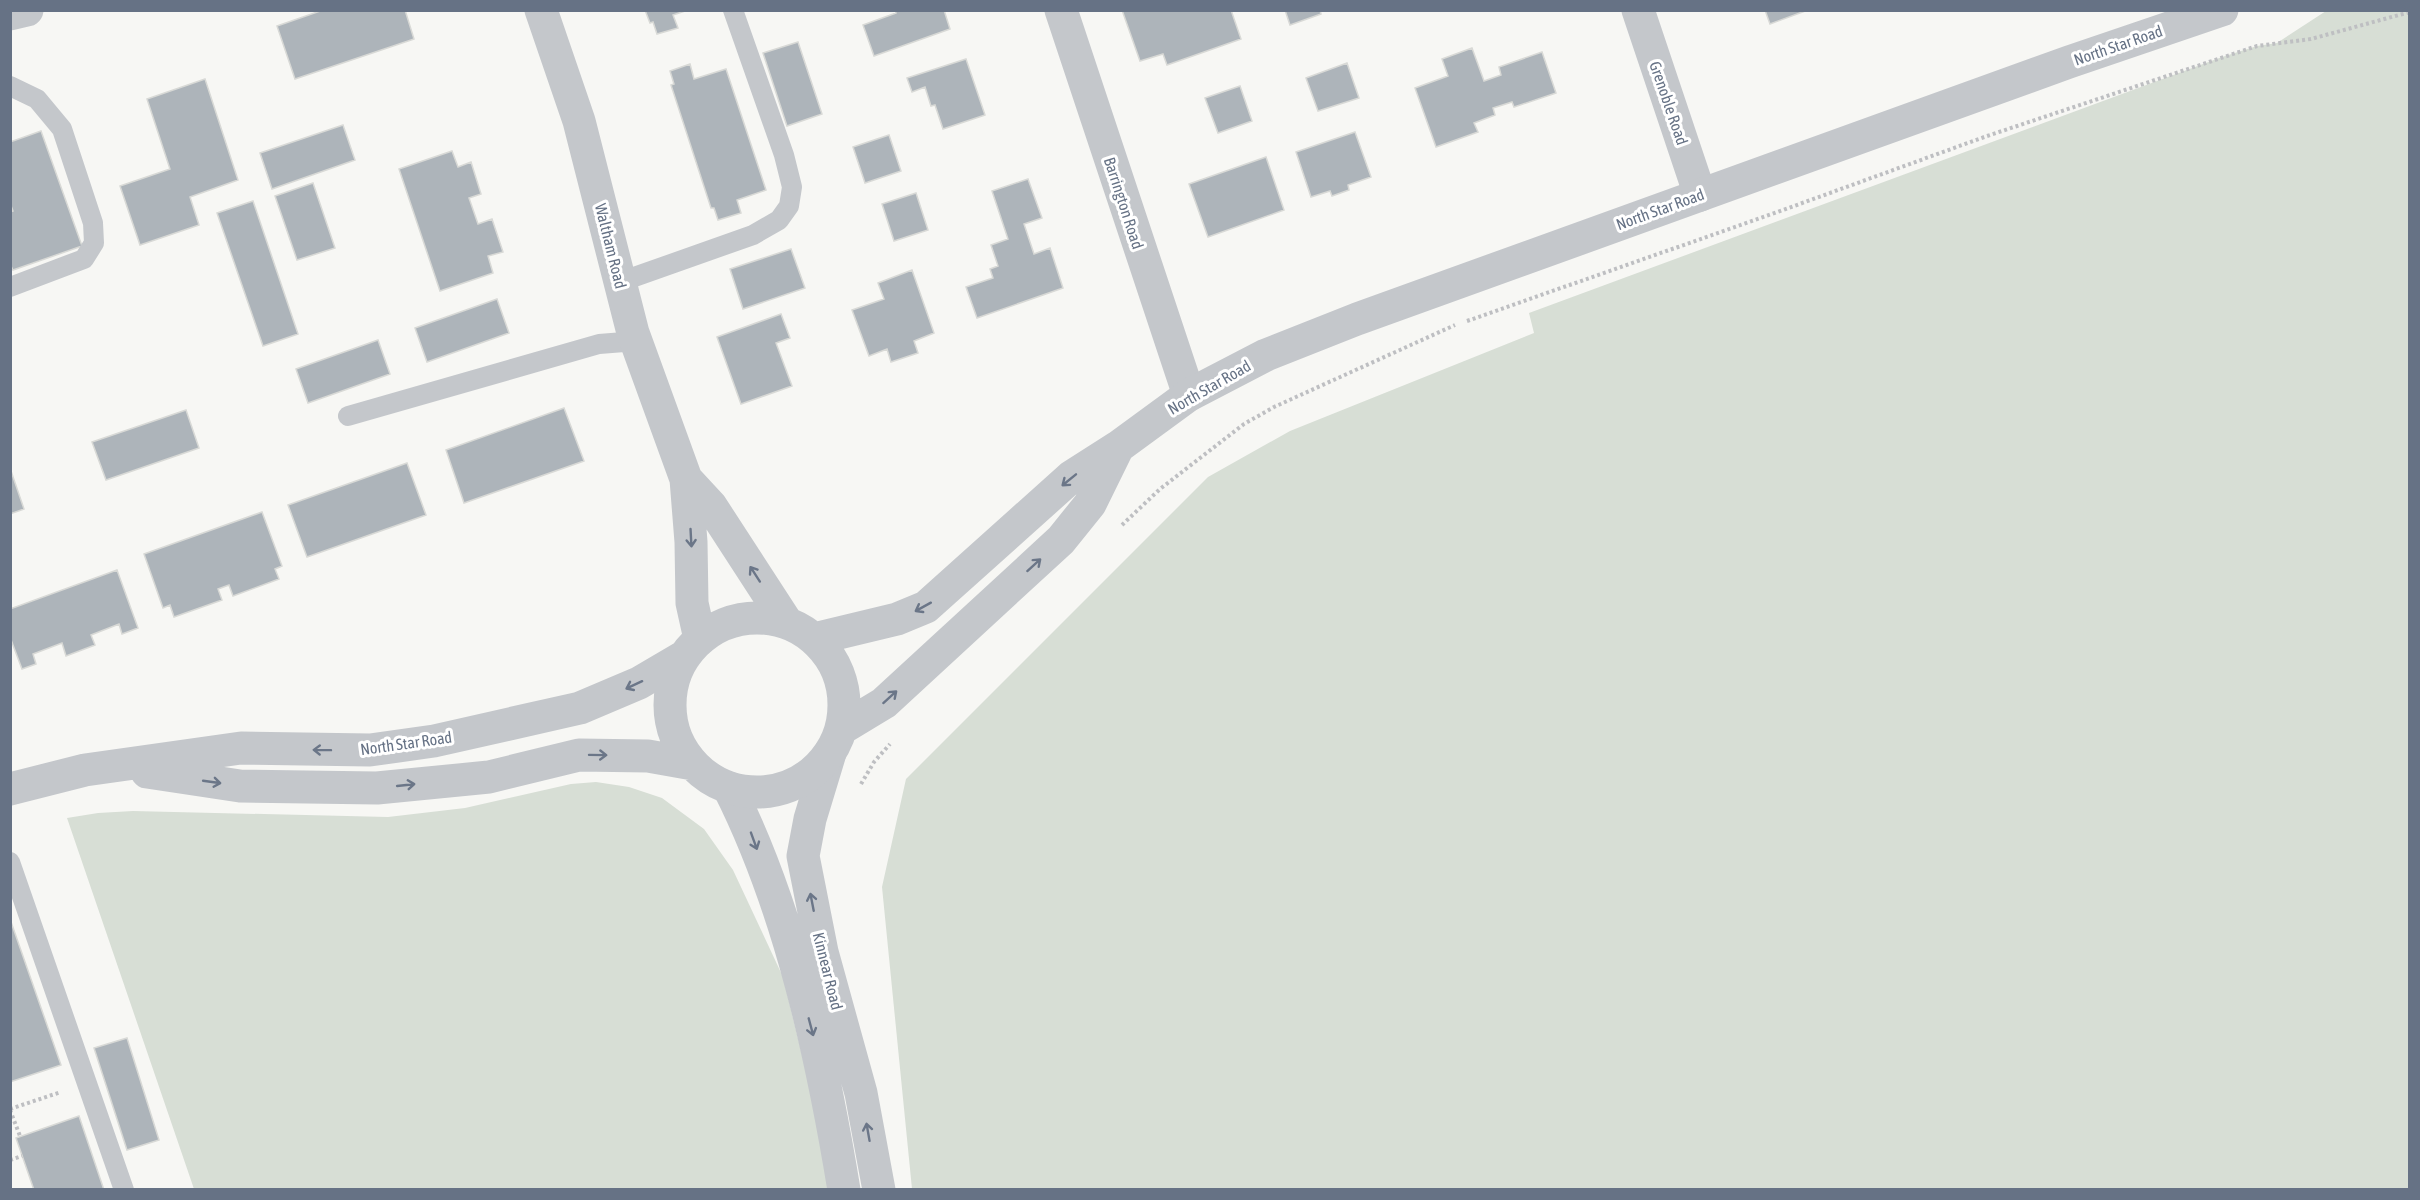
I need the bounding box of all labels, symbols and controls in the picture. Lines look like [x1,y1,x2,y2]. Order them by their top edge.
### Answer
street label: North Star Road [2071,21,2165,69]
street label: Grenoble Road [1646,59,1692,147]
street label: Barrington Road [1100,155,1147,251]
street label: North Star Road [1614,185,1706,233]
street label: Waltham Road [592,202,630,290]
street label: North Star Road [1165,356,1253,418]
one-way arrow [1062,473,1078,486]
one-way arrow [685,527,696,547]
one-way arrow [1026,558,1041,572]
one-way arrow [749,566,761,583]
one-way arrow [915,601,932,613]
one-way arrow [626,679,644,691]
one-way arrow [882,690,897,704]
street label: North Star Road [359,728,453,758]
one-way arrow [313,744,333,755]
one-way arrow [588,750,608,761]
one-way arrow [201,776,221,787]
one-way arrow [396,780,416,791]
one-way arrow [749,831,760,850]
one-way arrow [806,893,817,912]
street label: Kinnear Road [810,930,846,1012]
one-way arrow [805,1017,817,1036]
one-way arrow [862,1123,873,1142]

